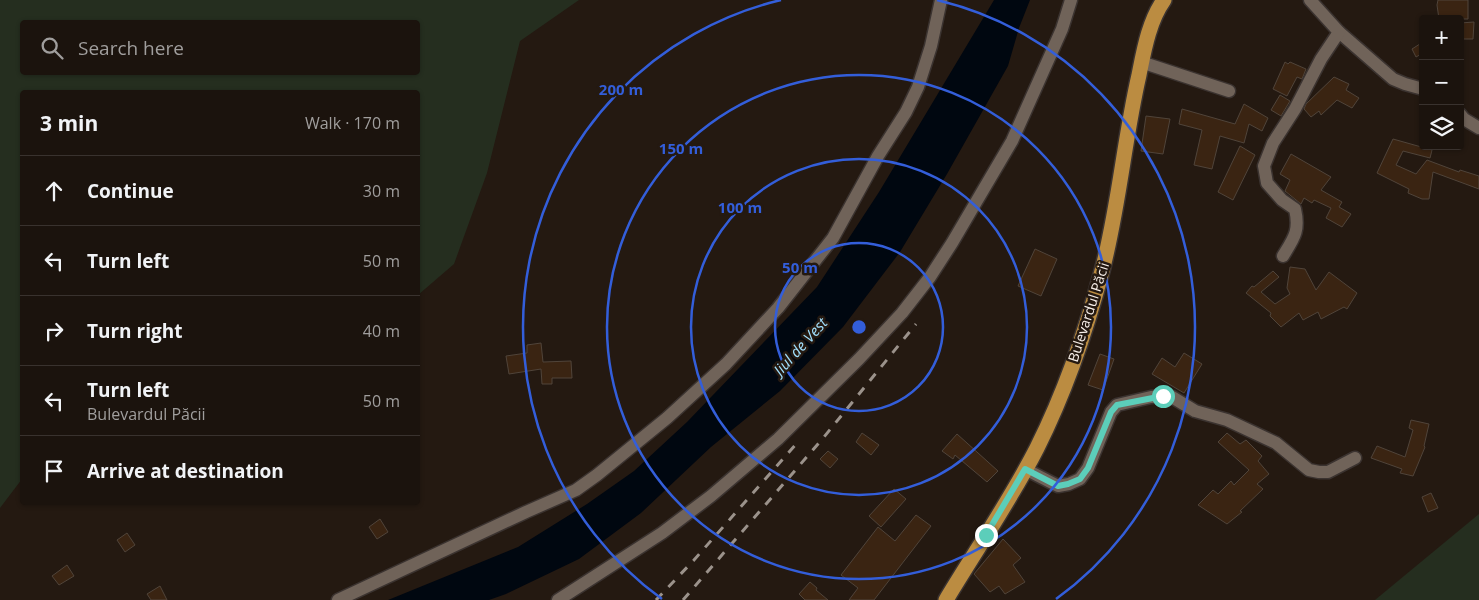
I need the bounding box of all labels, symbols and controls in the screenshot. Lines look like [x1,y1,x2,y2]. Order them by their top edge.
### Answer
map controls [1419,15,1464,150]
button: + [1419,15,1464,60]
search box [20,20,420,75]
icon: search [38,34,66,62]
text: Search here [78,35,184,61]
button: − [1419,60,1464,105]
text: 200 m [599,79,643,99]
button: layers [1419,105,1464,150]
text: 3 min [40,109,98,137]
text: Walk · 170 m [305,112,400,134]
text: 150 m [659,138,703,158]
icon: ahead [40,177,68,205]
text: Continue [87,178,174,204]
text: 30 m [363,180,400,202]
text: 100 m [718,197,762,217]
icon: left [40,247,68,275]
text: Turn left [87,248,169,274]
text: 50 m [363,250,400,272]
text: 50 m [782,257,818,277]
street label: Bulevardul Păcii [1063,260,1113,364]
water label: Jiul de Vest [767,312,832,381]
icon: right [40,317,68,345]
text: Turn right [87,318,182,344]
centre of rings [850,318,868,336]
text: 40 m [363,320,400,342]
text: Turn left [87,377,169,403]
route start [1152,385,1175,408]
icon: left [40,387,68,415]
text: 50 m [363,390,400,412]
text: Bulevardul Păcii [87,403,206,425]
icon: arrive [40,457,68,485]
text: Arrive at destination [87,458,284,484]
route end [975,524,998,547]

